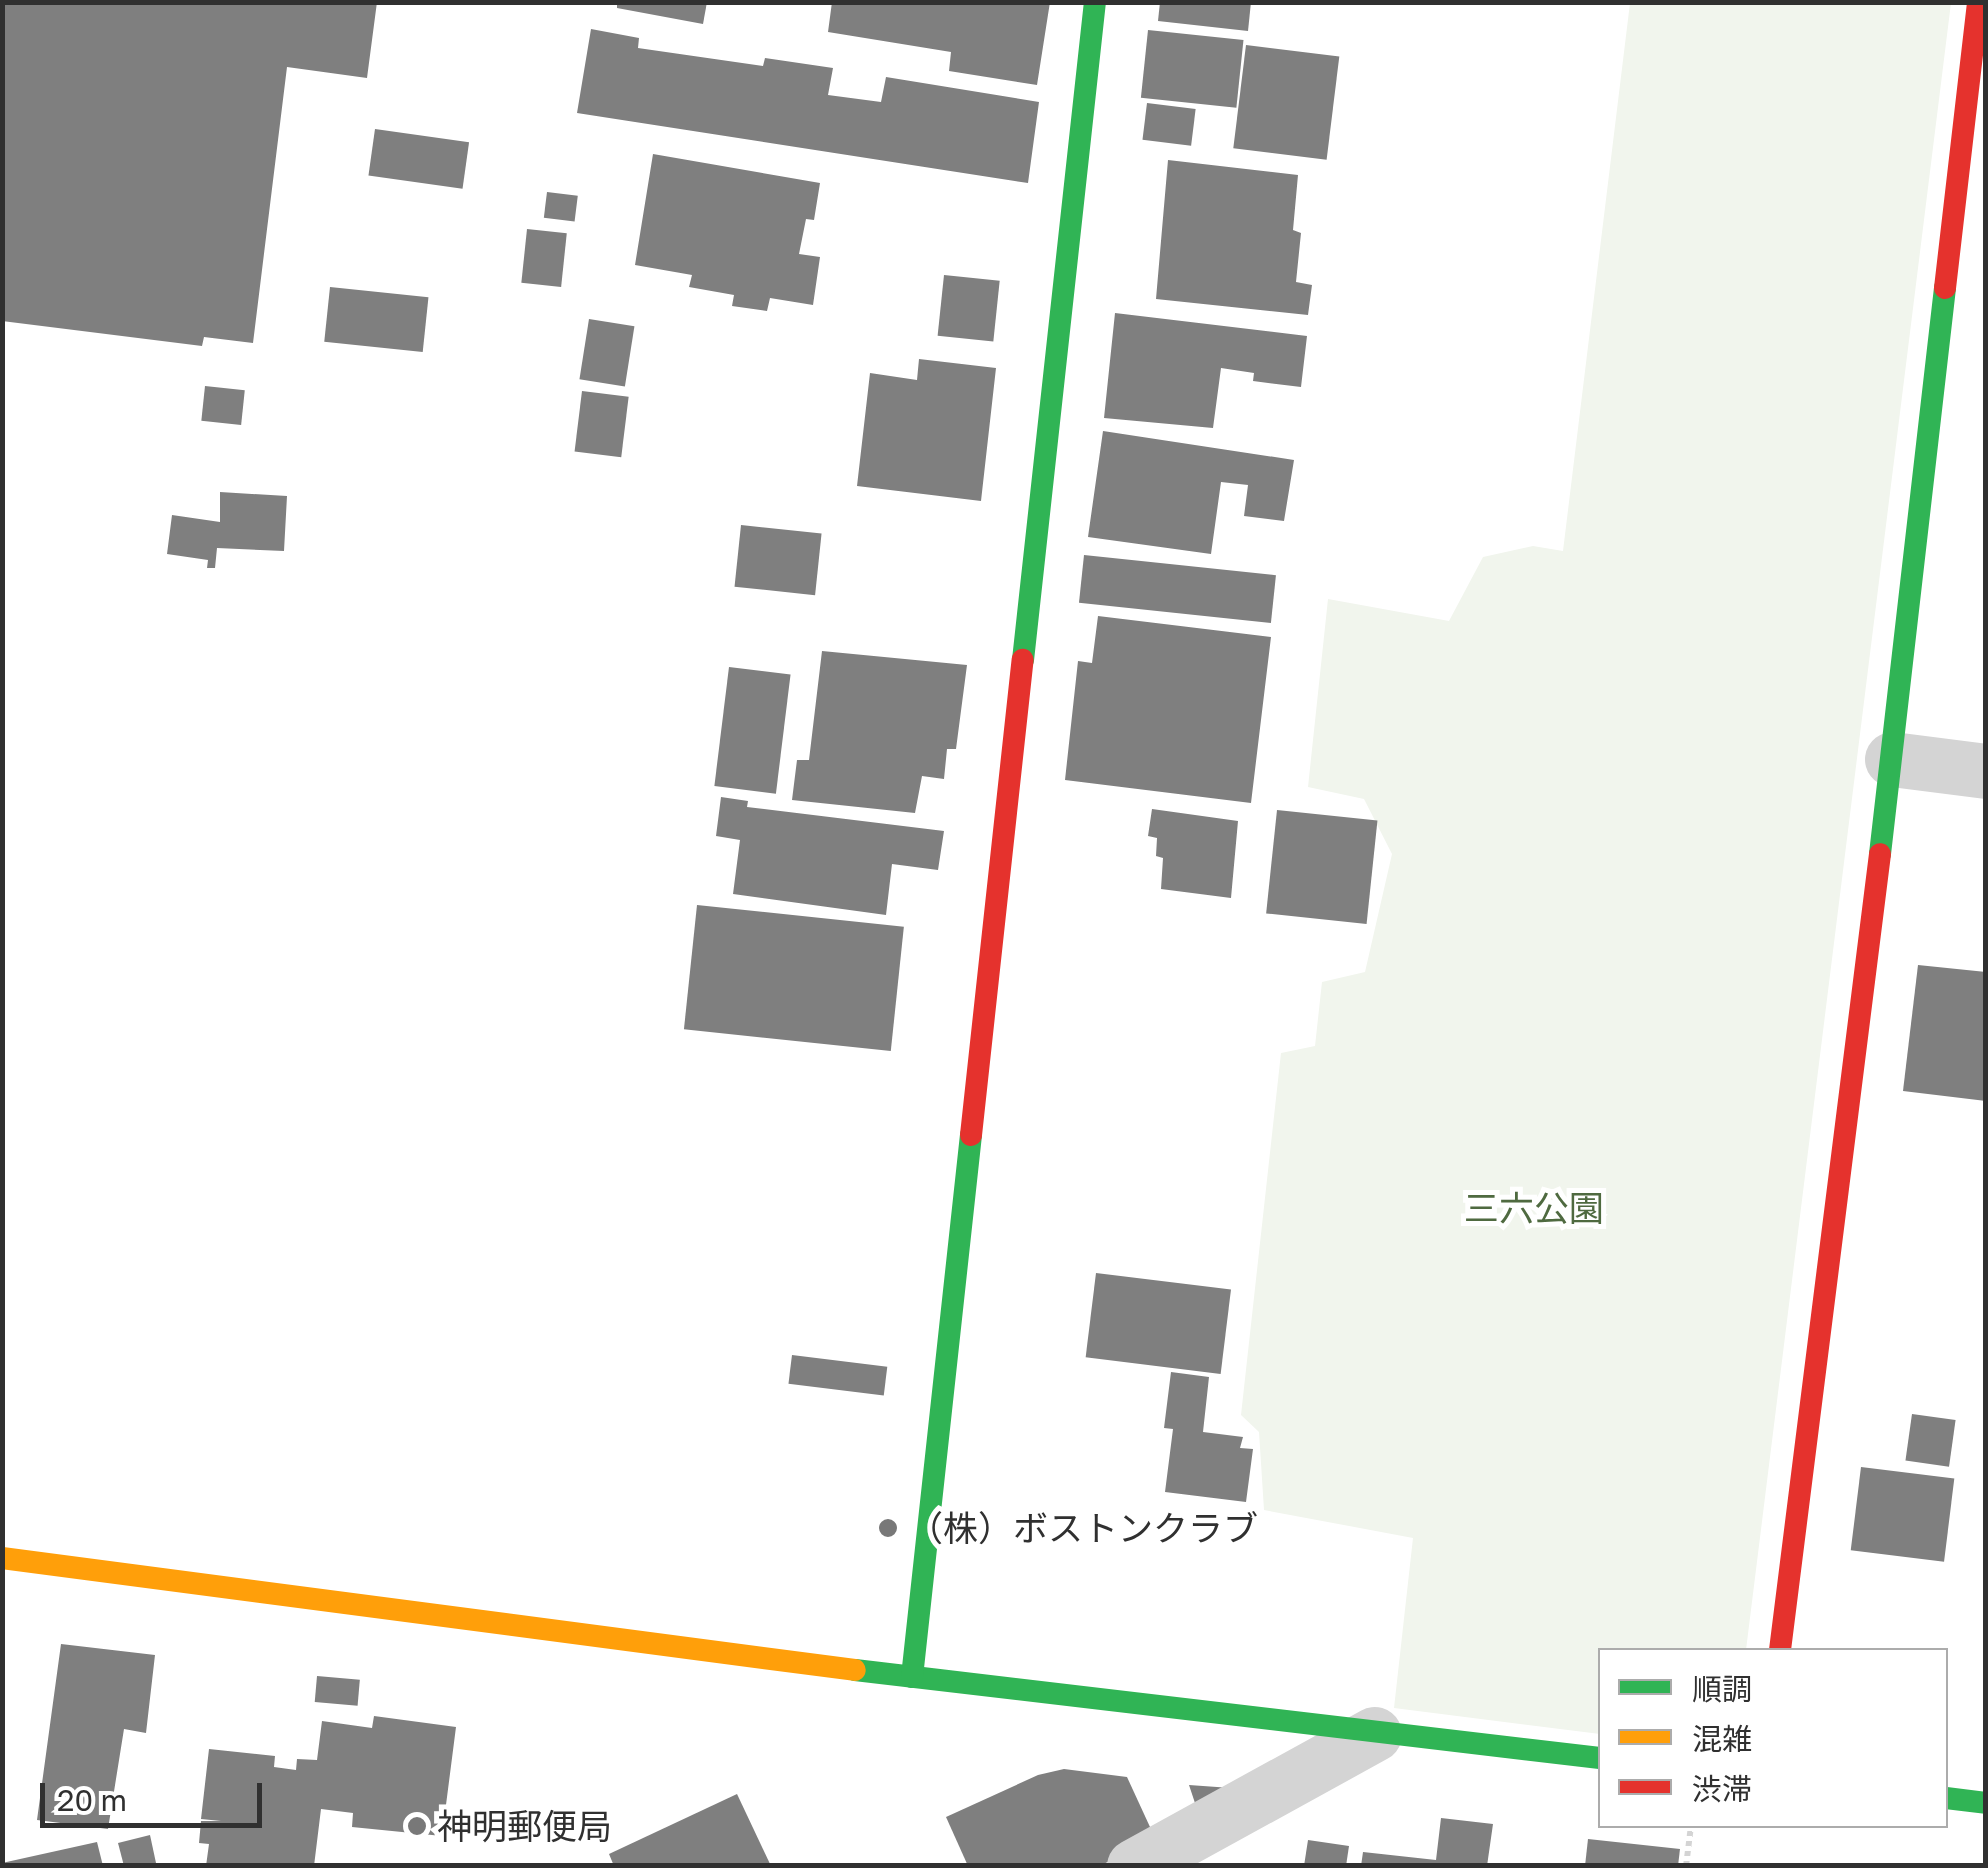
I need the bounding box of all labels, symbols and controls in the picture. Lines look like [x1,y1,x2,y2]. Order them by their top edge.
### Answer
park label: 三六公園 [1464,1187,1604,1229]
place label: （株）ボストンクラブ [908,1507,1258,1549]
marker: （株）ボストンクラブ [877,1517,899,1539]
legend [1598,1648,1948,1828]
text: 順調 [1692,1671,1752,1707]
text: 混雑 [1692,1721,1752,1757]
scale bar [45,1763,268,1825]
text: 渋滞 [1692,1771,1752,1807]
text: 20 m [57,1782,127,1818]
place label: 神明郵便局 [437,1805,612,1847]
marker: 神明郵便局 [406,1815,428,1837]

